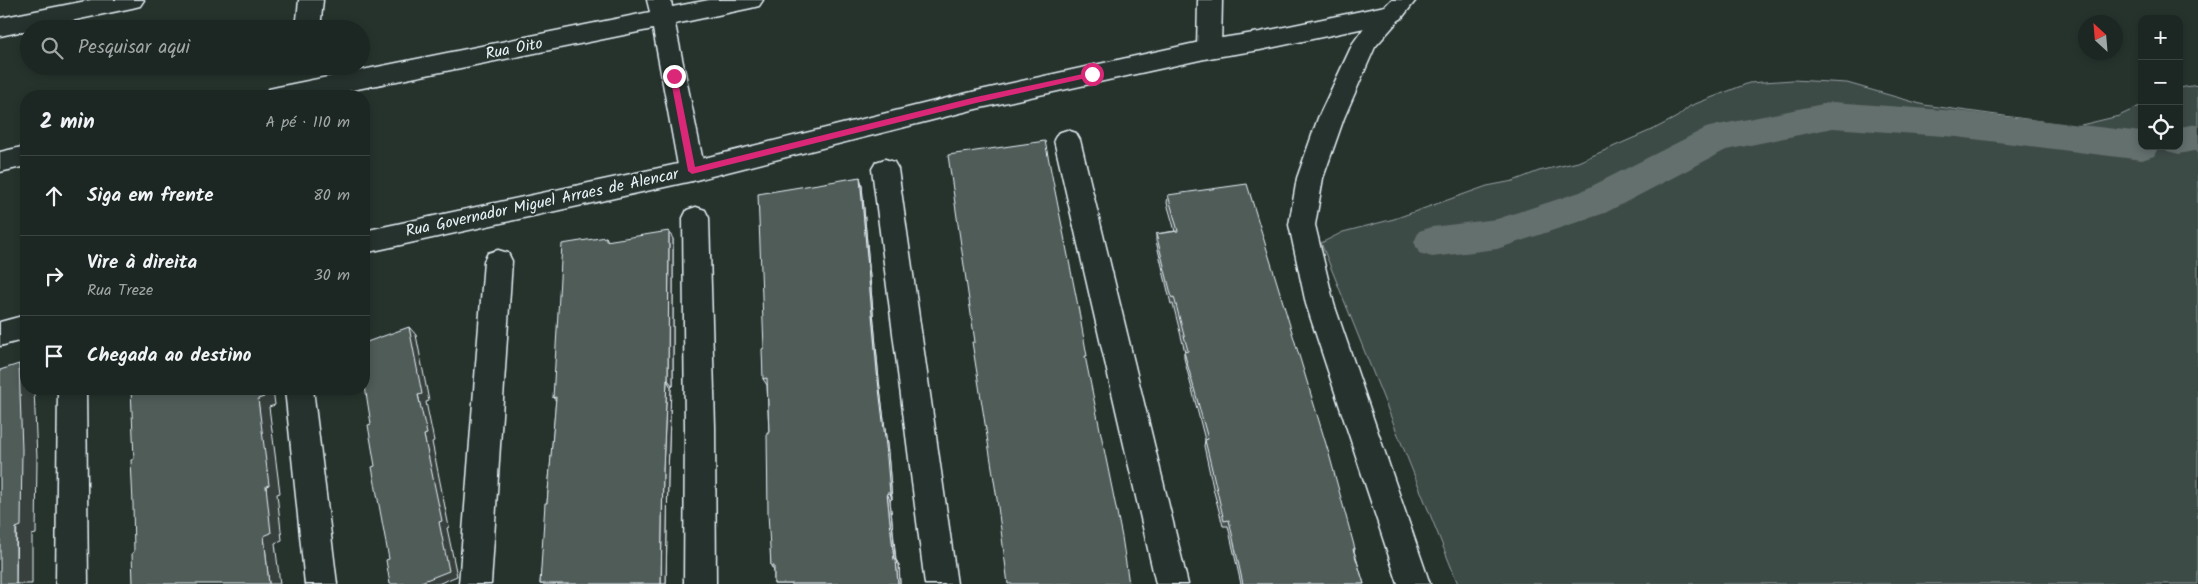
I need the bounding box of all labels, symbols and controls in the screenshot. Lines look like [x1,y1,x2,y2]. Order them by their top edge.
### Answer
north arrow [2078,15,2123,60]
map controls [2138,15,2183,150]
button: + [2138,15,2183,60]
search box [20,20,370,75]
street label: Rua Oito [483,31,545,67]
text: Pesquisar aqui [78,33,190,63]
icon: search [38,34,66,62]
button: − [2138,60,2183,105]
route start [1081,63,1104,86]
route end [663,65,686,88]
button: locate [2138,105,2183,150]
text: 2 min [40,106,95,139]
text: A pé · 110 m [265,110,350,135]
street label: Rua Governador Miguel Arraes de Alencar [403,161,683,244]
text: Siga em frente [87,181,214,211]
icon: ahead [40,182,68,210]
text: 80 m [313,183,350,208]
text: Vire à direita [87,248,197,278]
icon: right [40,262,68,290]
text: 30 m [314,263,350,288]
text: Rua Treze [87,278,153,303]
text: Chegada ao destino [87,341,252,371]
icon: arrive [40,342,68,370]

